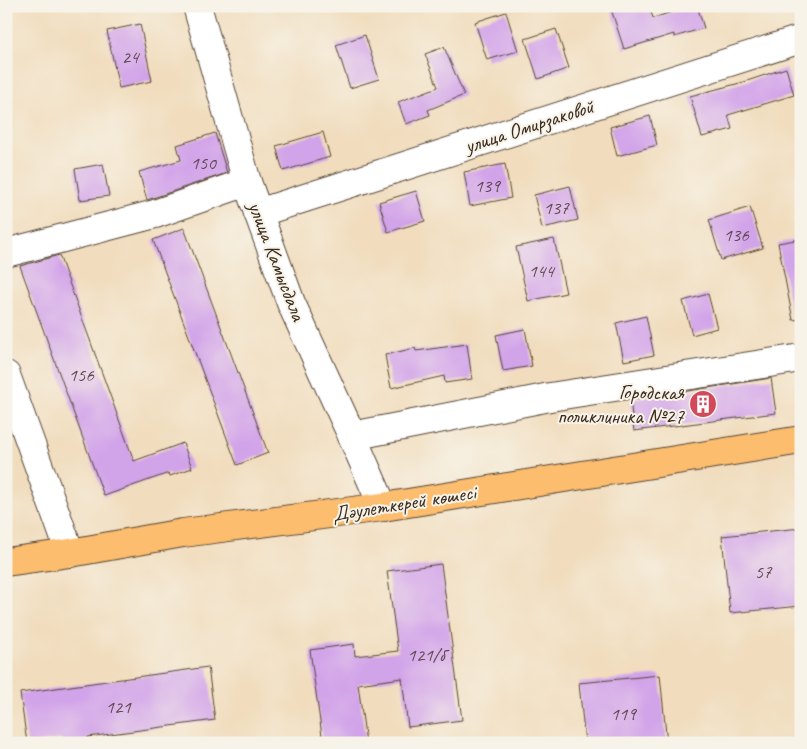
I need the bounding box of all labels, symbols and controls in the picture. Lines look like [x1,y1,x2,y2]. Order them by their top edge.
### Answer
house number: 24 [121,45,141,69]
street label: улица Омирзаковой [459,93,598,160]
house number: 150 [190,151,217,175]
house number: 139 [474,174,501,198]
street label: улица Камысдала [242,196,312,326]
house number: 137 [543,196,570,220]
house number: 136 [723,223,750,247]
house number: 144 [528,259,556,283]
house number: 156 [68,363,95,387]
place label: Городская поликлиника №27 [557,379,686,429]
building icon: Городская поликлиника №27 [688,389,718,419]
street label: Дәулеткерей көшесі [330,478,481,527]
house number: 57 [754,560,773,584]
house number: 121/б [407,643,450,667]
house number: 121 [105,695,132,719]
house number: 119 [610,702,637,726]

